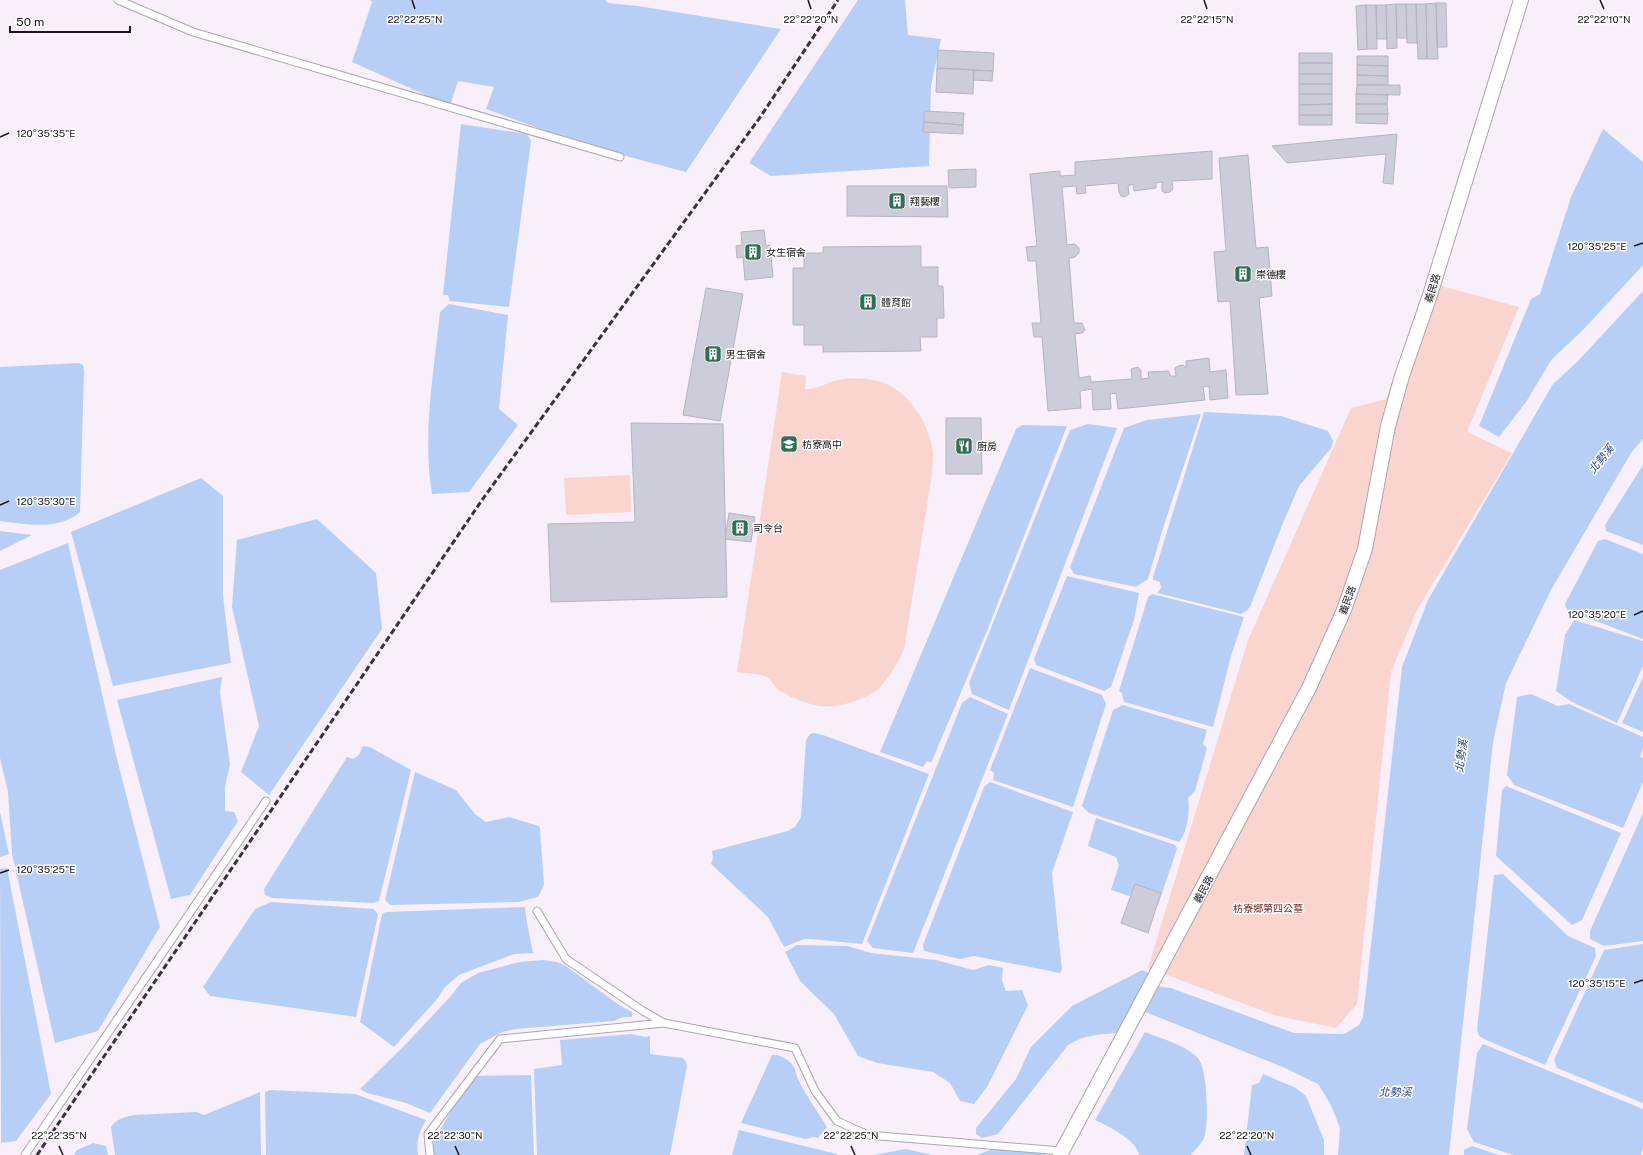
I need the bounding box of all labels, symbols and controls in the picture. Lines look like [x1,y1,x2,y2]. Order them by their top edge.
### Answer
scale bar [10,8,130,34]
text: 22°22'25"N [387,13,443,25]
text: 22°22'20"N [784,13,838,25]
text: 22°22'15"N [1180,13,1234,25]
text: 22°22'10"N [1578,13,1630,25]
text: 50 m [16,15,44,29]
text: 120°35'35"E [16,127,76,139]
building icon: 翔藝樓 [887,191,907,211]
place label: 翔藝樓 [910,195,940,207]
text: 120°35'25"E [1568,240,1626,252]
building icon: 女生宿舍 [743,242,763,262]
place label: 女生宿舍 [766,246,806,258]
building icon: 崇德樓 [1233,264,1253,284]
place label: 崇德樓 [1256,268,1286,280]
street label: 義民路 [1422,272,1442,304]
building icon: 體育館 [858,292,878,312]
place label: 體育館 [881,296,911,308]
building icon: 男生宿舍 [703,344,723,364]
place label: 男生宿舍 [726,348,766,360]
school or university icon: 枋寮高中 [779,434,799,454]
restaurant icon: 廚房 [954,436,974,456]
place label: 枋寮高中 [802,438,842,450]
place label: 廚房 [977,440,997,452]
water label: 北勢溪 [1586,441,1617,476]
text: 120°35'30"E [17,495,75,507]
building icon: 司令台 [730,518,750,538]
place label: 司令台 [753,522,783,534]
street label: 義民路 [1336,584,1358,616]
text: 120°35'20"E [1568,608,1626,620]
water label: 北勢溪 [1453,737,1470,773]
text: 120°35'25"E [17,863,75,875]
street label: 義民路 [1191,873,1215,905]
park label: 枋寮鄉第四公墓 [1233,902,1303,914]
text: 120°35'15"E [1569,977,1625,989]
water label: 北勢溪 [1379,1086,1413,1098]
text: 22°22'35"N [31,1129,87,1141]
text: 22°22'30"N [427,1129,483,1141]
text: 22°22'25"N [823,1129,879,1141]
text: 22°22'20"N [1220,1129,1274,1141]

